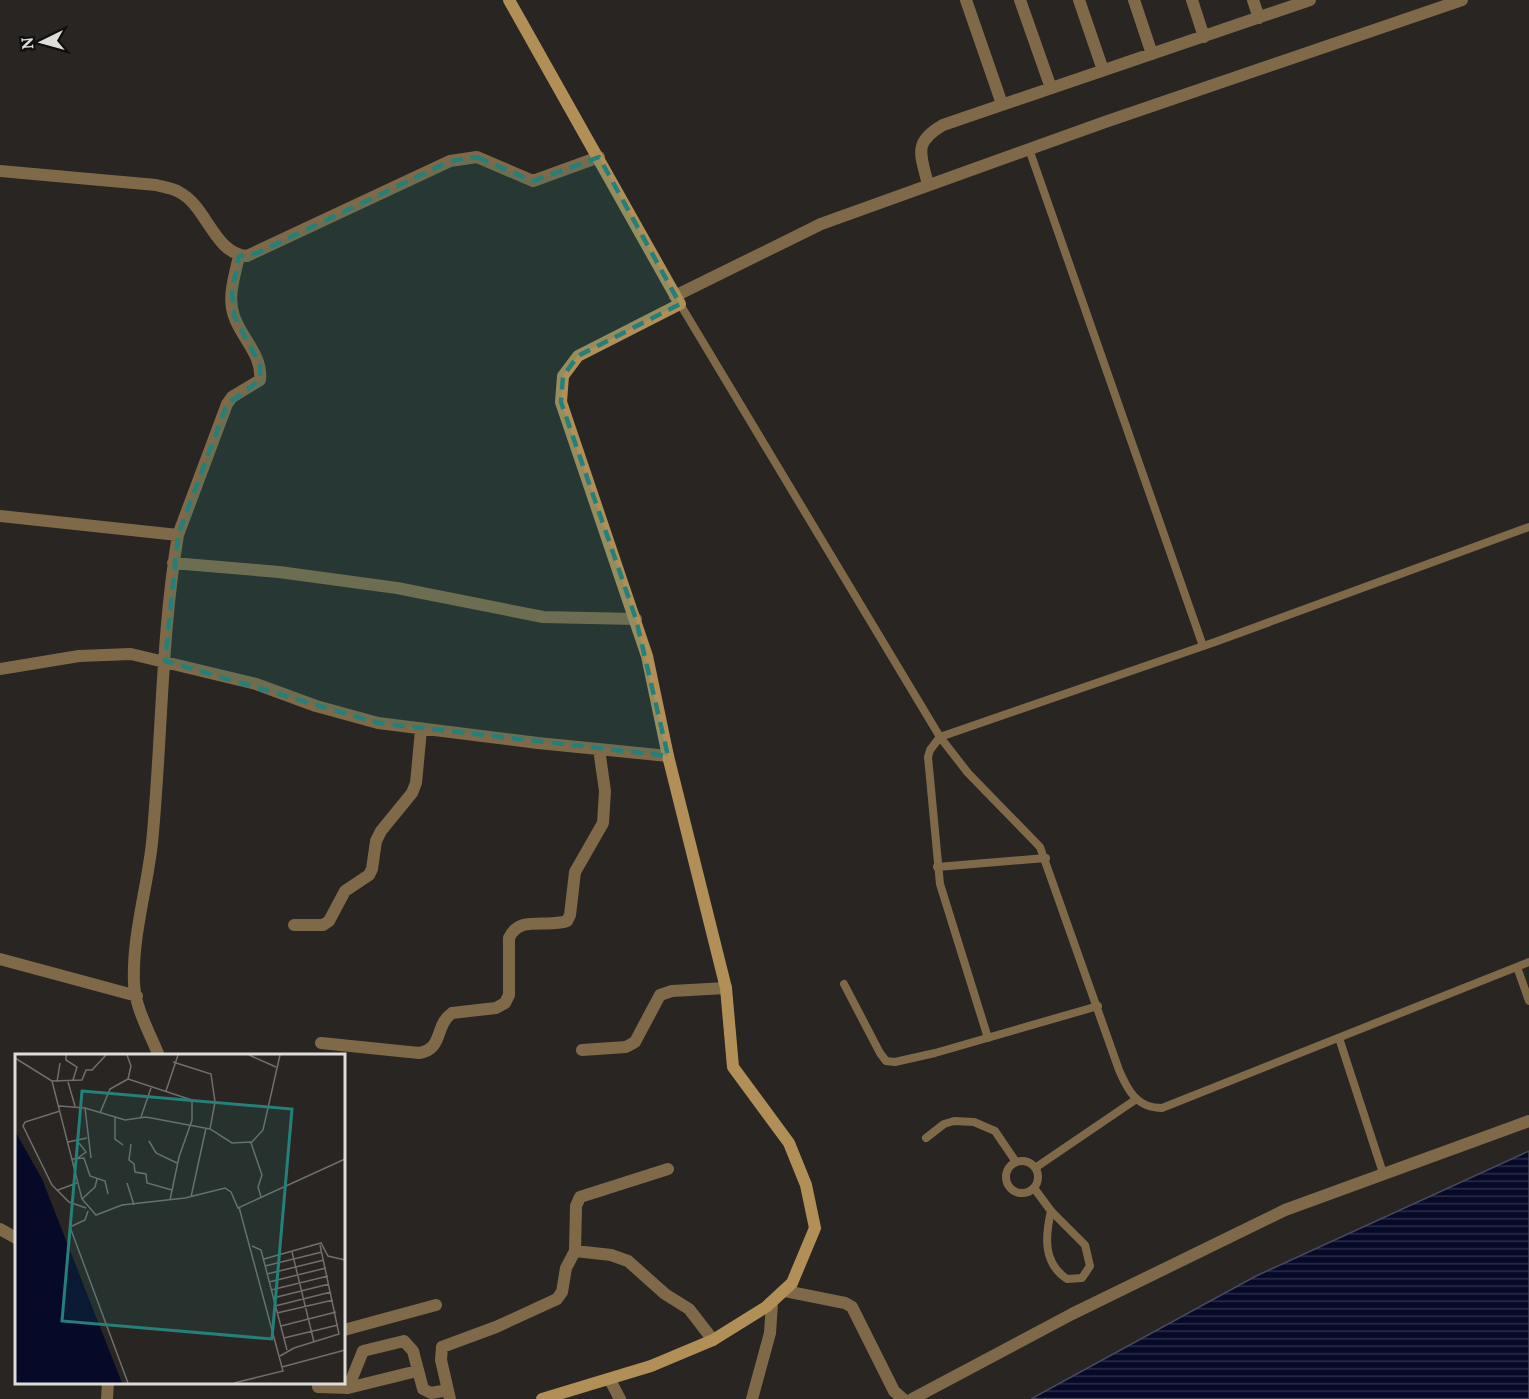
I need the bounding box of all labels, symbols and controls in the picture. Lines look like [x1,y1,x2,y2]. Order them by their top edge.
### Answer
north arrow [12,12,72,72]
text: N [17,36,38,50]
inset map [15,1054,345,1384]

